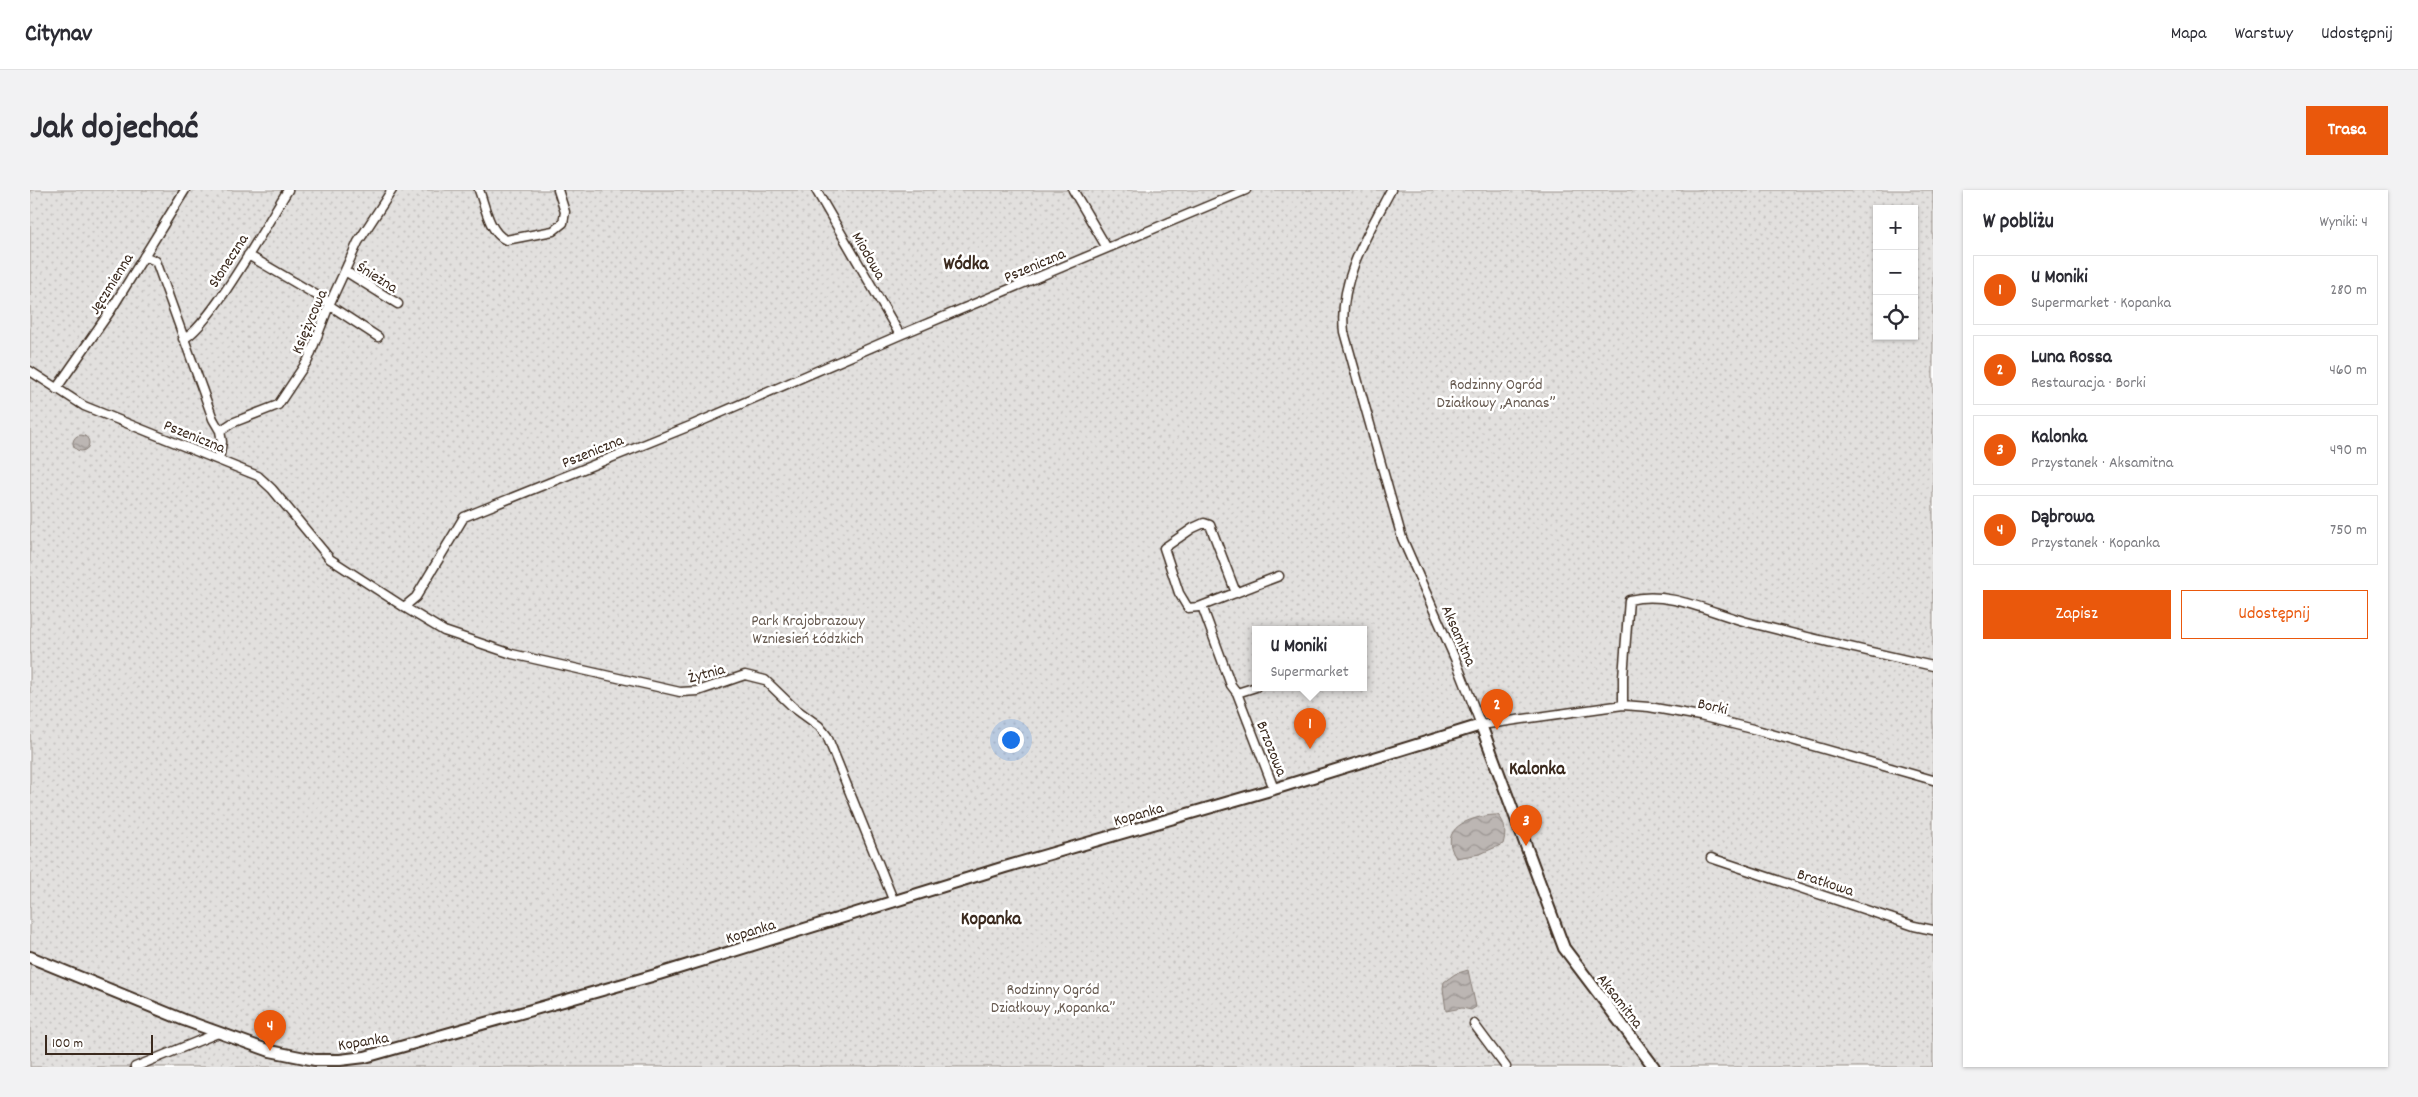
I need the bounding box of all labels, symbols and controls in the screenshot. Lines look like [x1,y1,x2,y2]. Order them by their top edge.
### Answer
text: Citynav [25,18,92,52]
text: Mapa [2171,22,2207,47]
text: Warstwy [2235,22,2293,47]
text: Udostępnij [2321,22,2393,47]
text: Jak dojechać [30,105,199,155]
button: Trasa [2306,106,2388,155]
map controls [1873,205,1918,340]
button: + [1873,205,1918,250]
text: W pobliżu [1983,208,2054,238]
text: Wyniki: 4 [2320,211,2368,234]
street label: Miodowa [845,228,891,285]
street label: Słoneczna [203,230,255,293]
street label: Pszeniczna [1001,243,1070,290]
street label: Jęczmienna [84,249,140,320]
button: − [1873,250,1918,295]
district label: Wódka [944,252,990,279]
street label: Śnieżna [352,256,402,300]
text: U Moniki [2031,265,2088,292]
text: 1 [1998,279,2002,302]
text: 280 m [2330,279,2367,302]
street label: Księżycowa [286,286,334,358]
text: Supermarket · Kopanka [2031,292,2171,315]
button: locate [1873,295,1918,340]
text: Luna Rossa [2031,345,2112,372]
text: 2 [1997,359,2004,382]
text: 460 m [2329,359,2367,382]
text: Restauracja · Borki [2031,372,2146,395]
park label: Rodzinny Ogród Działkowy „Ananas” [1436,374,1556,415]
street label: Pszeniczna [160,415,229,460]
text: Kalonka [2031,425,2087,452]
street label: Pszeniczna [559,429,628,475]
text: 3 [1996,439,2004,462]
text: 490 m [2330,439,2367,462]
text: Przystanek · Aksamitna [2031,452,2173,475]
text: Dąbrowa [2031,505,2094,532]
text: 4 [1997,519,2003,542]
text: 750 m [2330,519,2367,542]
text: Przystanek · Kopanka [2031,532,2160,555]
button: Zapisz [1983,590,2171,639]
button: Udostępnij [2181,590,2368,639]
street label: Aksamitna [1434,602,1481,670]
park label: Park Krajobrazowy Wzniesień Łódzkich [751,610,865,651]
popup [1252,626,1367,691]
text: U Moniki [1270,634,1327,661]
street label: Żytnia [686,658,728,690]
text: Supermarket [1270,661,1349,684]
pin: 2 [1481,689,1513,730]
street label: Borki [1695,693,1730,722]
pin: 1 [1294,708,1326,749]
street label: Brzozowa [1249,718,1292,780]
your location [998,727,1024,753]
district label: Kalonka [1509,757,1566,784]
street label: Kopanka [1111,797,1167,833]
pin: 3 [1510,805,1542,846]
street label: Bratkowa [1794,863,1857,903]
district label: Kopanka [961,907,1022,934]
street label: Kopanka [723,914,779,951]
street label: Aksamitna [1590,969,1648,1034]
park label: Rodzinny Ogród Działkowy „Kopanka” [991,979,1115,1020]
pin: 4 [254,1010,286,1051]
street label: Kopanka [336,1027,391,1058]
scale bar [45,1032,152,1055]
text: 100 m [52,1034,83,1054]

